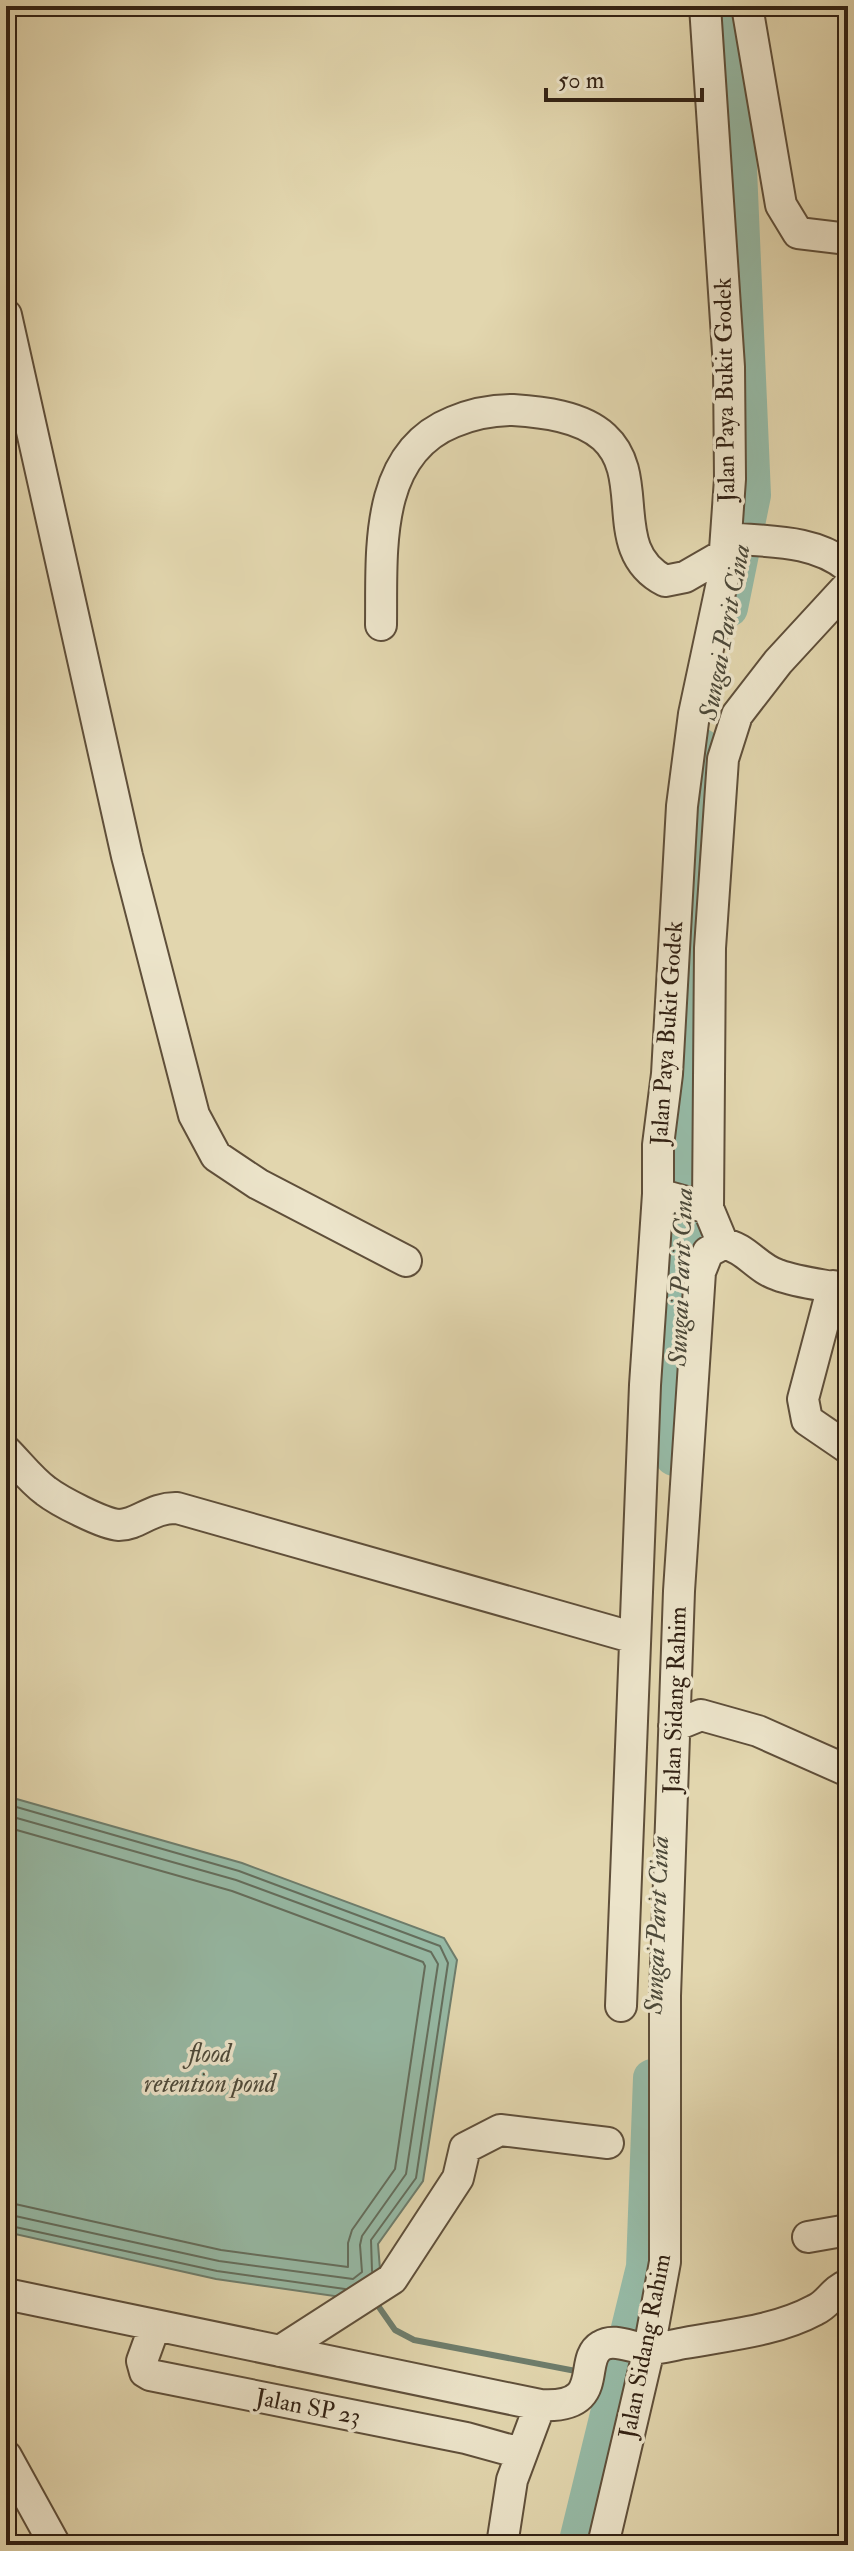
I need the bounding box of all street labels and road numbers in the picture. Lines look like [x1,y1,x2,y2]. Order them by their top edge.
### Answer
street label: Jalan Paya Bukit Godek [708,277,742,504]
street label: Jalan Paya Bukit Godek [644,919,690,1147]
street label: Jalan Sidang Rahim [656,1605,694,1795]
street label: Jalan Sidang Rahim [612,2251,678,2442]
street label: Jalan SP 23 [252,2381,363,2432]

